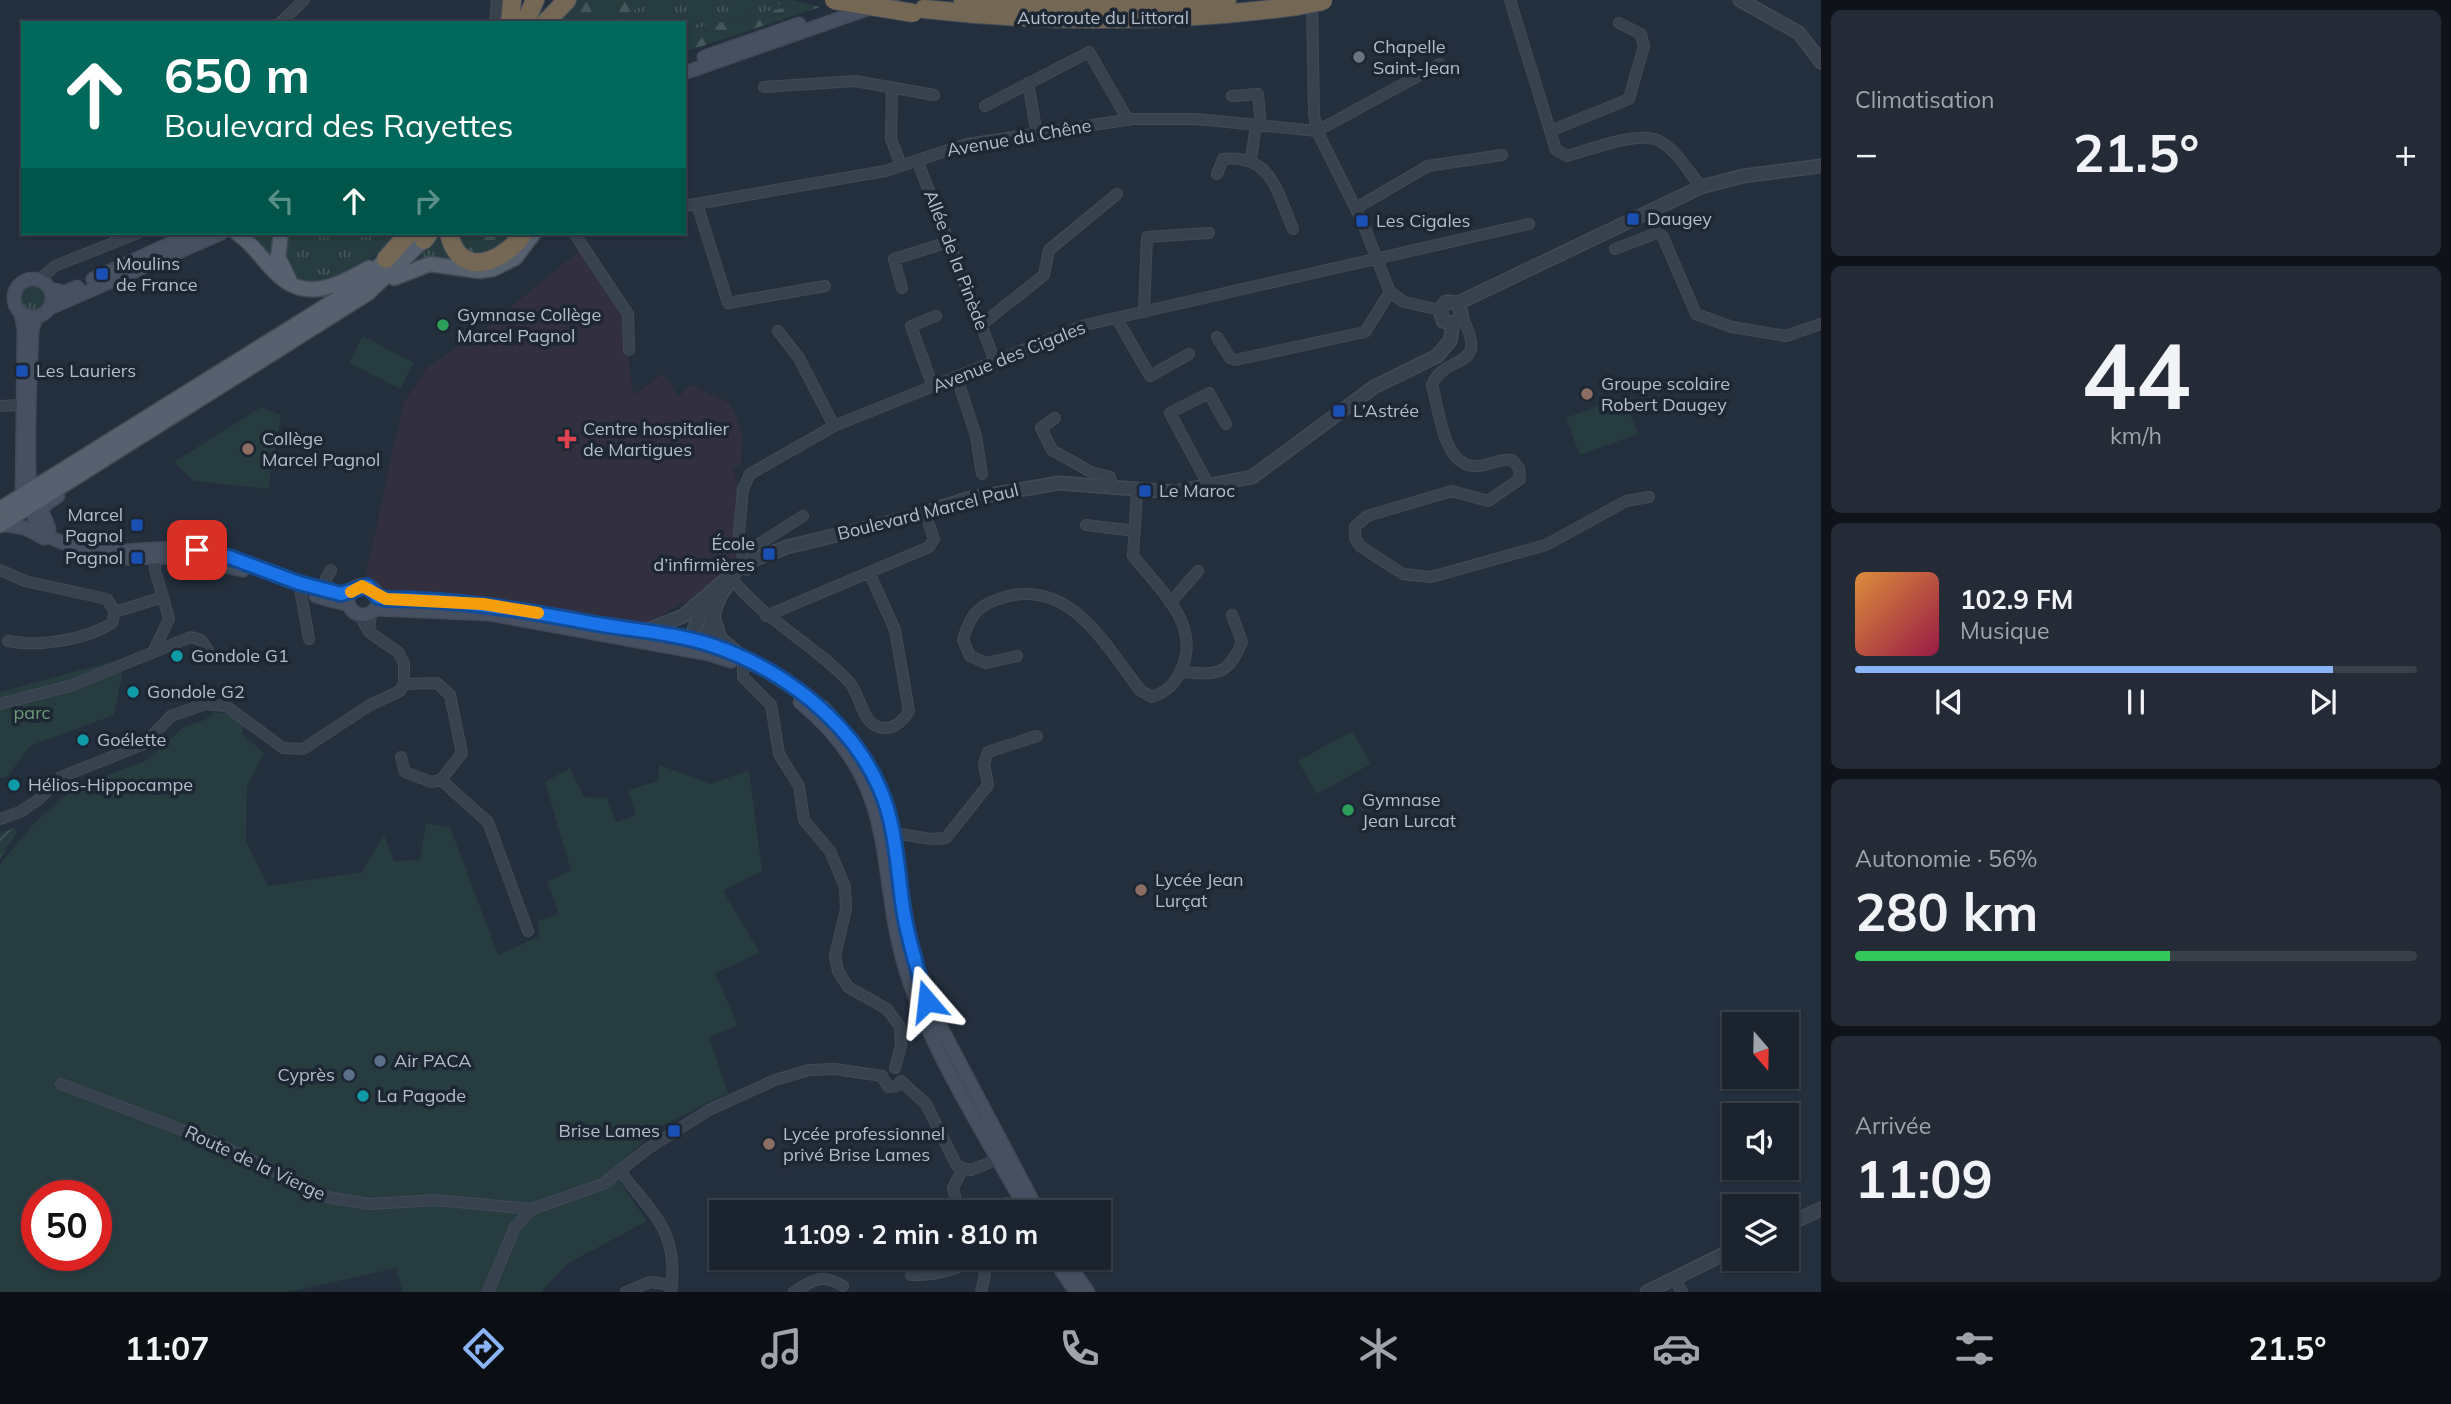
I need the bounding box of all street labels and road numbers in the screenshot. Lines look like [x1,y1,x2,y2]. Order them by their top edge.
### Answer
street label: Autoroute du Littoral [1017,6,1189,29]
street label: Avenue du Chêne [945,113,1093,162]
street label: Allée de la Pinède [919,187,994,333]
street label: Avenue des Cigales [929,315,1089,398]
street label: Boulevard Marcel Paul [835,478,1021,545]
street label: Route de la Vierge [181,1120,329,1205]

